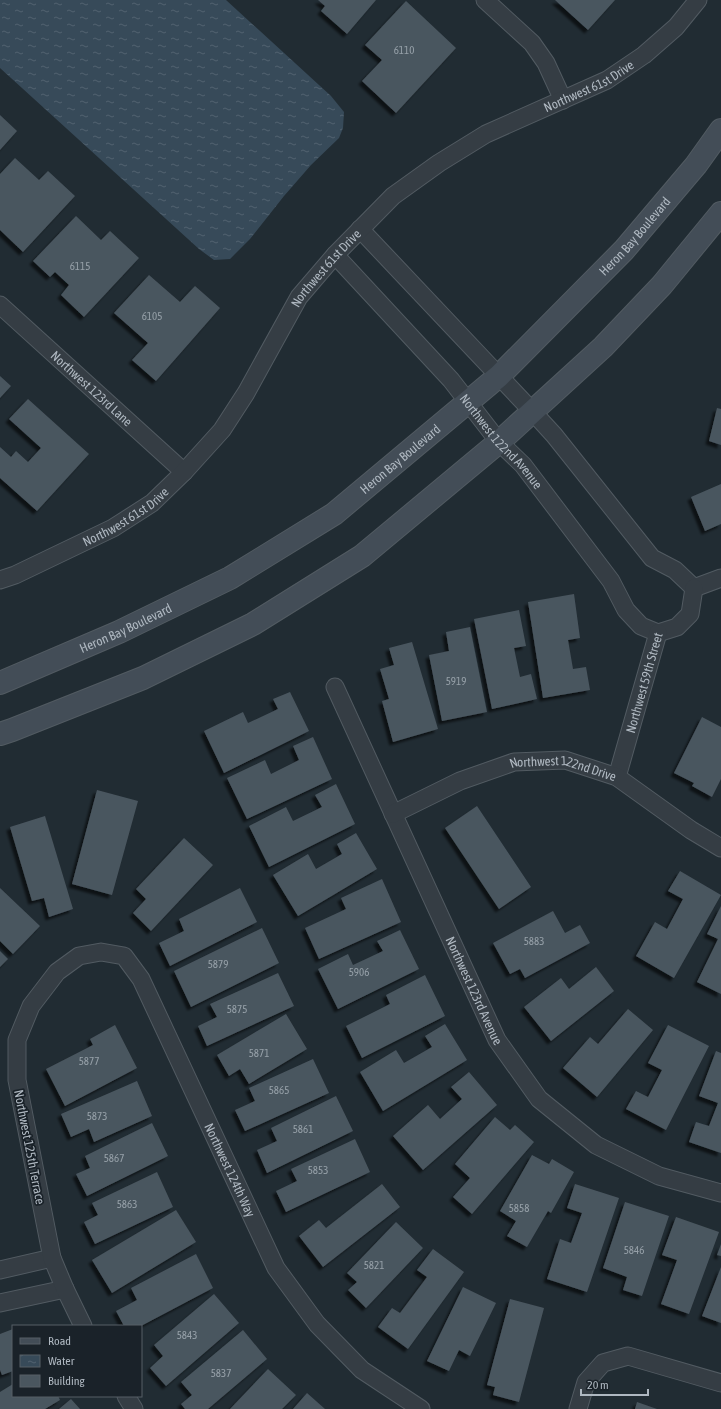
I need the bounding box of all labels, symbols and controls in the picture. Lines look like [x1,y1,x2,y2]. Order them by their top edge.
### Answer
house number: 6110 [394,44,414,56]
street label: Northwest 61st Drive [541,57,637,115]
street label: Heron Bay Boulevard [596,194,674,279]
street label: Northwest 61st Drive [288,226,364,310]
house number: 6115 [70,260,90,272]
house number: 6105 [142,310,162,322]
street label: Northwest 123rd Lane [48,348,135,430]
street label: Northwest 122nd Avenue [457,391,545,492]
street label: Heron Bay Boulevard [357,421,443,497]
street label: Northwest 61st Drive [80,484,172,549]
street label: Heron Bay Boulevard [77,601,174,656]
street label: Northwest 59th Street [623,631,666,735]
house number: 5919 [446,675,466,687]
street label: Northwest 122nd Drive [507,753,618,784]
street label: Northwest 123rd Avenue [443,934,505,1048]
house number: 5883 [524,935,544,947]
house number: 5879 [208,958,228,970]
house number: 5906 [349,966,369,978]
house number: 5875 [227,1003,247,1015]
house number: 5871 [249,1047,269,1059]
house number: 5877 [79,1055,99,1067]
house number: 5865 [269,1084,289,1096]
street label: Northwest 125th Terrace [11,1089,48,1206]
house number: 5873 [87,1110,107,1122]
street label: Northwest 124th Way [201,1121,258,1220]
house number: 5861 [293,1123,313,1135]
house number: 5867 [104,1152,124,1164]
house number: 5853 [308,1164,328,1176]
house number: 5863 [117,1198,137,1210]
house number: 5858 [509,1202,529,1214]
house number: 5846 [624,1244,644,1256]
house number: 5821 [364,1259,384,1271]
legend [12,1325,142,1397]
house number: 5843 [177,1329,197,1341]
text: Road [48,1334,71,1348]
text: Water [48,1354,75,1368]
house number: 5837 [211,1367,231,1379]
scale bar [581,1371,648,1397]
text: Building [48,1374,86,1388]
text: 20 m [587,1378,609,1392]

